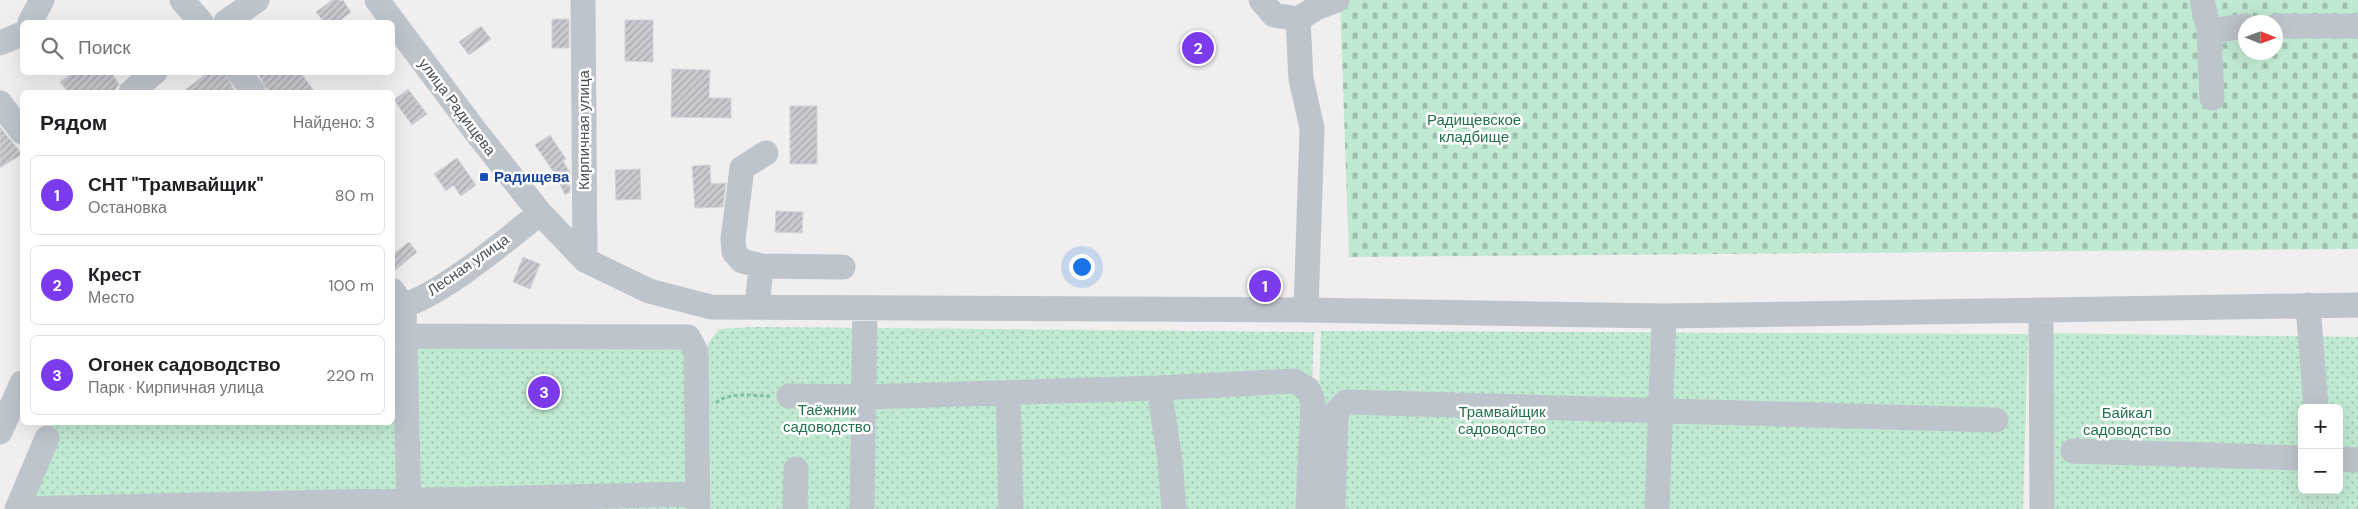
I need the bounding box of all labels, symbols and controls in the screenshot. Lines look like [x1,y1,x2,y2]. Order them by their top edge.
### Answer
north arrow [2238,15,2283,60]
search box [20,20,395,75]
pin: 2 [1182,29,1214,67]
icon: search [38,34,66,62]
text: Поиск [78,35,131,60]
street label: улица Радищева [414,54,501,160]
street label: Кирпичная улица [574,69,594,190]
text: Рядом [40,109,107,137]
park label: Радищевское кладбище [1427,110,1521,147]
text: Найдено: 3 [293,112,375,133]
place label: Радищева [494,167,570,187]
marker: Радищева [478,171,490,183]
text: СНТ "Трамвайщик" [88,172,263,197]
text: 1 [54,185,60,206]
text: 80 m [335,185,374,206]
text: Остановка [88,197,167,218]
street label: Лесная улица [423,229,513,301]
your location [1069,254,1095,280]
text: Крест [88,262,141,287]
pin: 1 [1249,267,1281,305]
text: 2 [52,275,62,296]
text: 100 m [329,275,374,296]
text: Место [88,287,134,308]
text: Огонек садоводство [88,352,281,377]
text: 3 [52,365,62,386]
text: 220 m [326,365,374,386]
pin: 3 [528,373,560,411]
text: Парк · Кирпичная улица [88,377,264,398]
park label: Таёжник садоводство [783,400,871,437]
park label: Трамвайщик садоводство [1458,402,1546,439]
park label: Байкал садоводство [2083,403,2171,440]
map controls [2298,404,2343,494]
button: + [2298,404,2343,449]
button: − [2298,449,2343,494]

